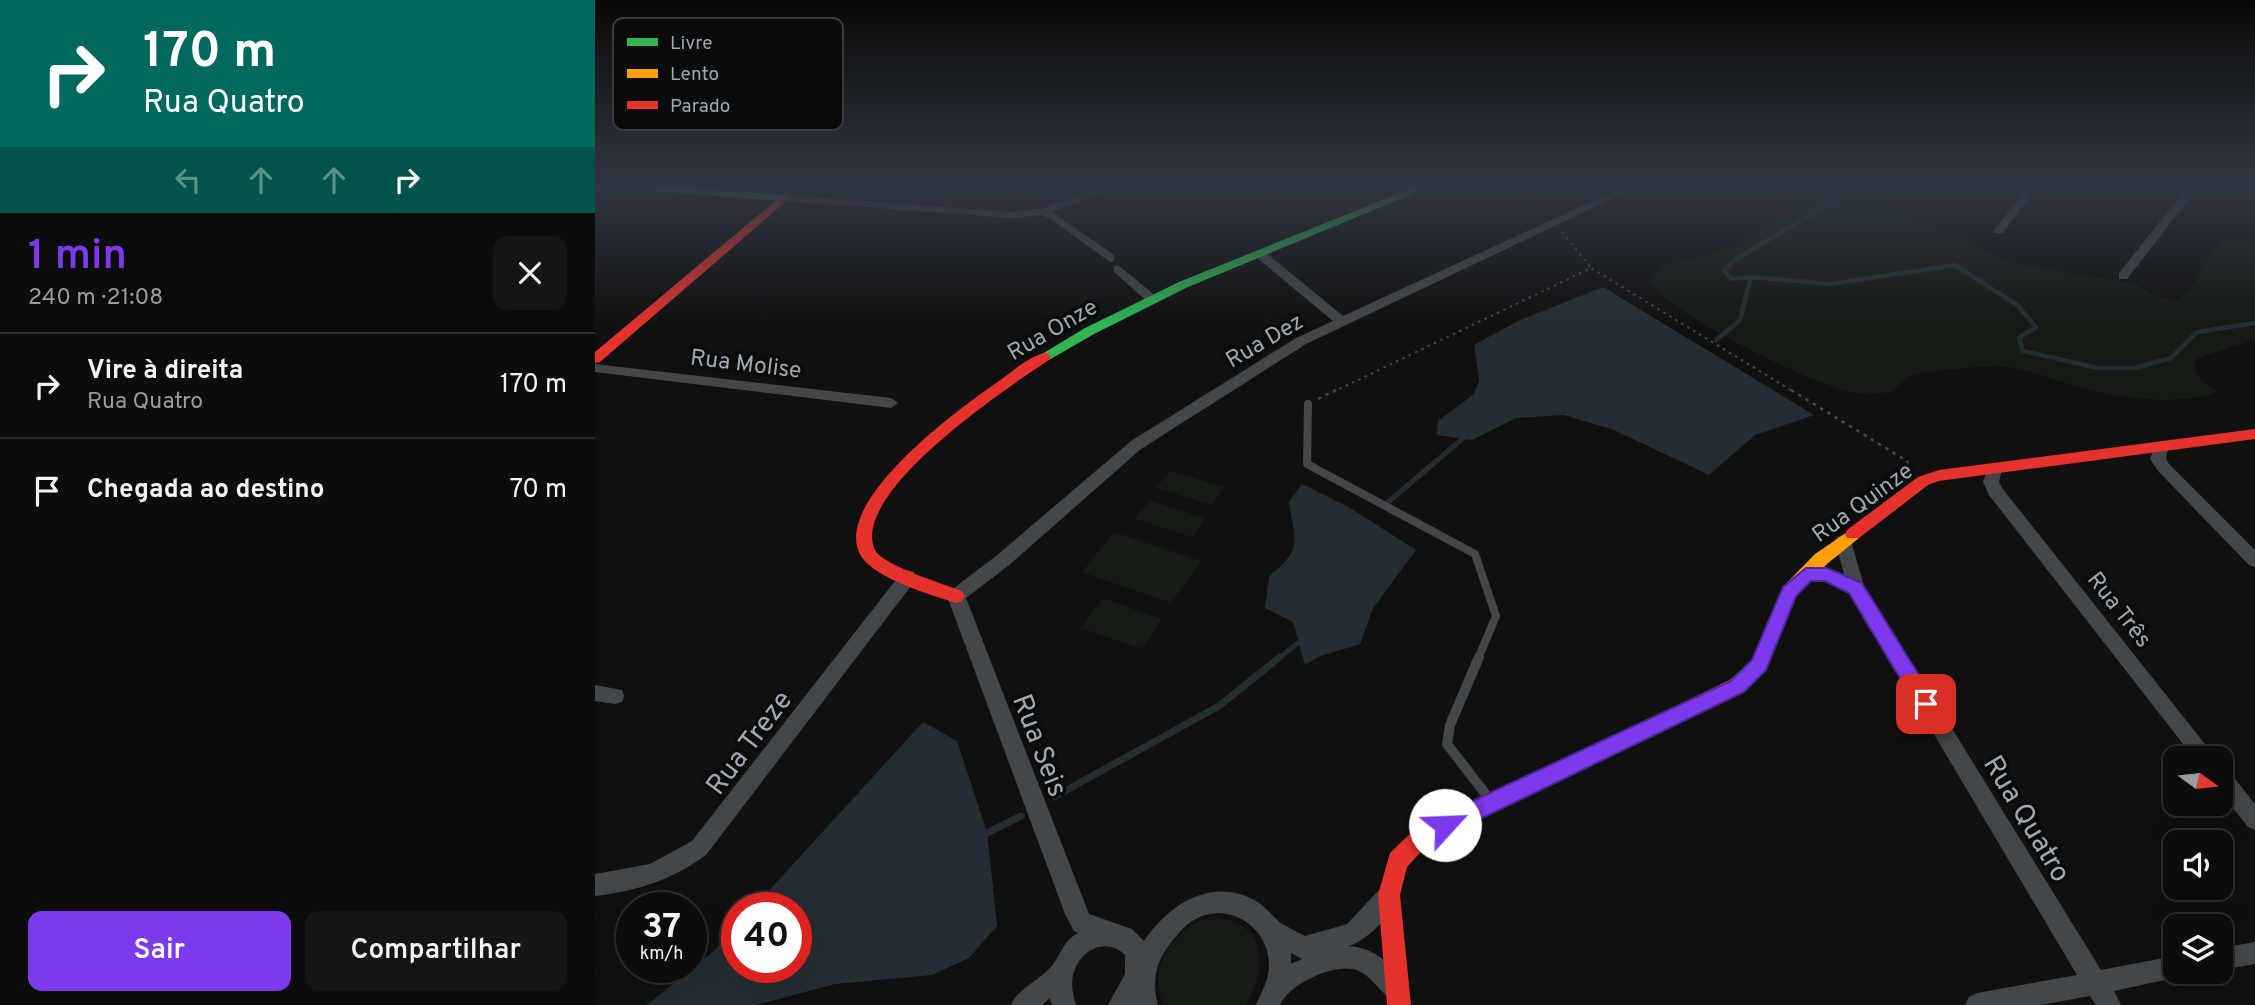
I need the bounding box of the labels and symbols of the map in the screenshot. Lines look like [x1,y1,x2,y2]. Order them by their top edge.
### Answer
legend [613,18,843,130]
text: Livre [670,32,713,56]
text: Lento [670,63,719,87]
text: Parado [670,95,730,119]
street label: Rua Onze [1003,294,1103,369]
street label: Rua Dez [1221,308,1309,376]
street label: Rua Molise [688,344,803,387]
street label: Rua Quinze [1807,458,1920,550]
street label: Rua Três [2079,567,2157,654]
pin [1896,674,1956,734]
street label: Rua Treze [699,684,802,803]
street label: Rua Seis [1002,690,1074,802]
north arrow [2163,746,2233,816]
street label: Rua Quatro [1974,750,2077,889]
position arrow [1408,788,1482,862]
speed limit sign: 40 [721,892,812,983]

